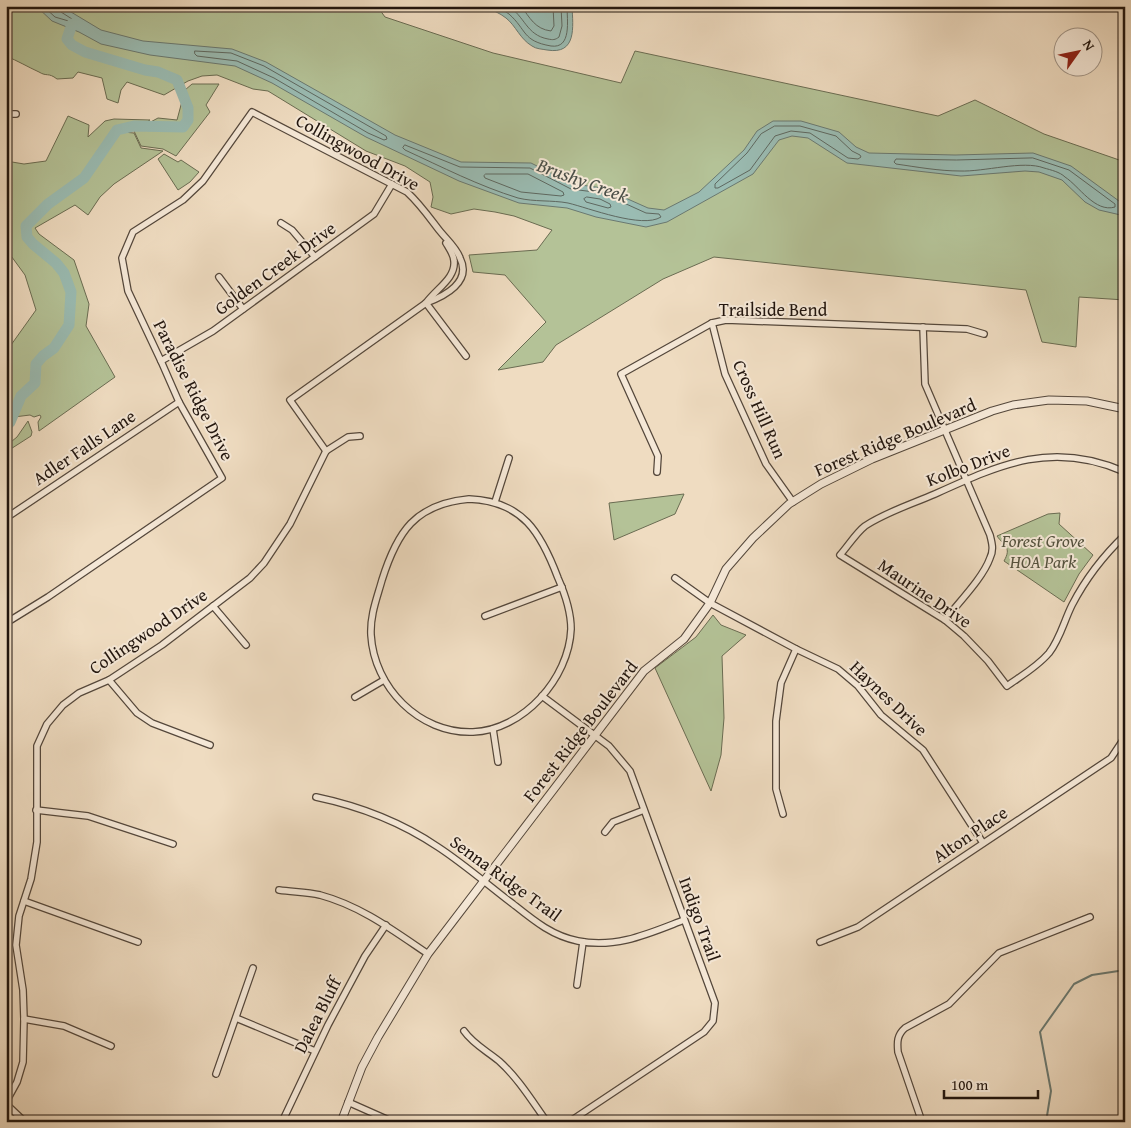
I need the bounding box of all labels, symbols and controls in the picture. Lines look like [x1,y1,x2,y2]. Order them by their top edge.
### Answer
north arrow [1054,28,1104,78]
text: N [1078,36,1100,55]
street label: Collingwood Drive [291,107,425,197]
water label: Brushy Creek [532,150,633,210]
street label: Golden Creek Drive [209,215,341,321]
street label: Trailside Bend [719,296,828,323]
street label: Paradise Ridge Drive [147,315,241,465]
street label: Cross Hill Run [726,355,794,463]
street label: Forest Ridge Boulevard [810,391,980,483]
street label: Adler Falls Lane [27,403,141,491]
street label: Kolbo Drive [922,437,1014,493]
park label: Forest Grove HOA Park [1000,527,1085,575]
street label: Maurine Drive [873,552,977,634]
street label: Collingwood Drive [83,581,213,681]
street label: Forest Ridge Boulevard [516,654,644,808]
street label: Haynes Drive [844,654,934,742]
street label: Alton Place [927,799,1013,869]
street label: Senna Ridge Trail [445,828,567,928]
street label: Indigo Trail [672,873,728,965]
street label: Dalea Bluff [286,970,349,1058]
scale bar [944,1068,1037,1100]
text: 100 m [951,1074,989,1095]

